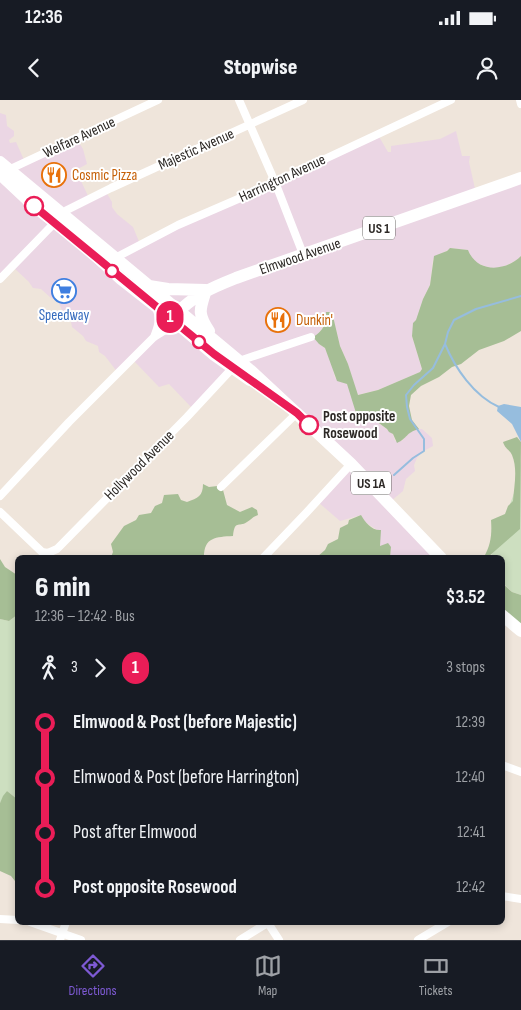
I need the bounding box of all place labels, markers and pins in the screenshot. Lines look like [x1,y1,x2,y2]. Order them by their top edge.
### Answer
restaurant icon: Cosmic Pizza [41,162,67,188]
place label: Cosmic Pizza [72,166,137,185]
unlabelled marker [24,196,44,216]
unlabelled marker [105,264,119,278]
supermarket icon: Speedway [51,278,77,304]
place label: Speedway [39,306,90,325]
restaurant icon: Dunkin' [265,307,291,333]
place label: Dunkin' [296,311,333,330]
unlabelled marker [192,335,206,349]
place label: Post opposite Rosewood [323,407,396,443]
marker: Post opposite Rosewood [299,415,319,435]

